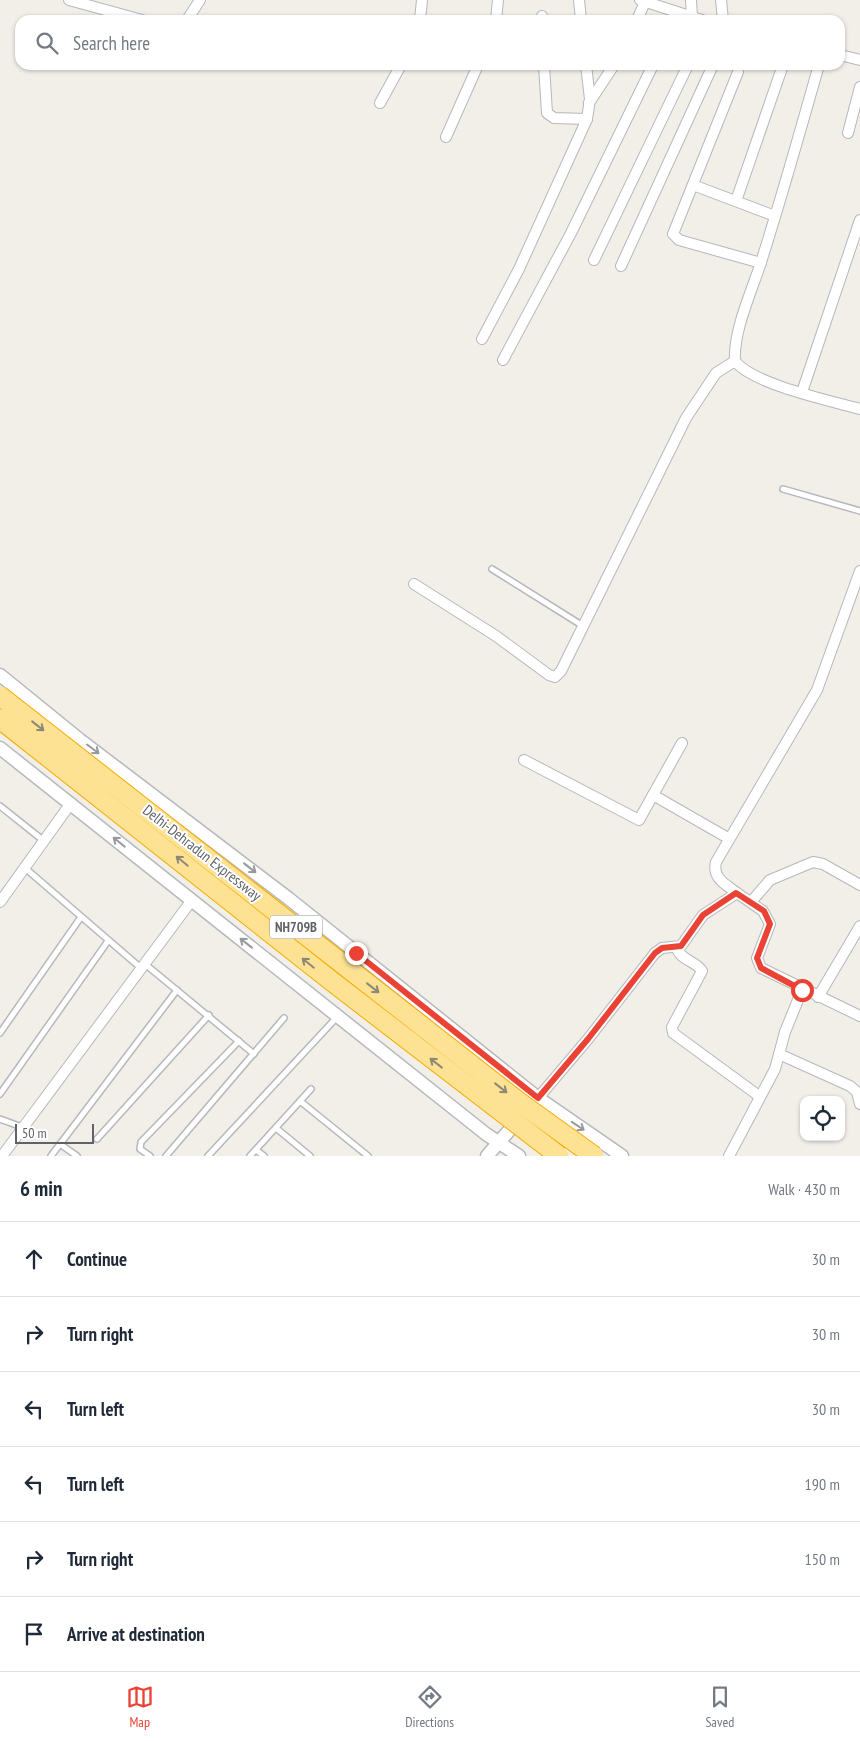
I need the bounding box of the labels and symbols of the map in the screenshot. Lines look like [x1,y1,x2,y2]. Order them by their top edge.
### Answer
one-way arrow [32,721,45,732]
one-way arrow [86,744,99,755]
street label: Delhi-Dehradun Expressway [139,800,266,905]
one-way arrow [113,836,126,847]
one-way arrow [175,856,188,867]
one-way arrow [244,863,257,874]
road number: NH709B [270,916,322,939]
one-way arrow [240,938,253,949]
route end [345,942,368,965]
one-way arrow [302,957,315,968]
route start [791,979,814,1002]
one-way arrow [367,982,380,993]
one-way arrow [429,1058,443,1068]
one-way arrow [494,1083,508,1093]
scale bar [15,1121,94,1144]
one-way arrow [571,1121,585,1131]

